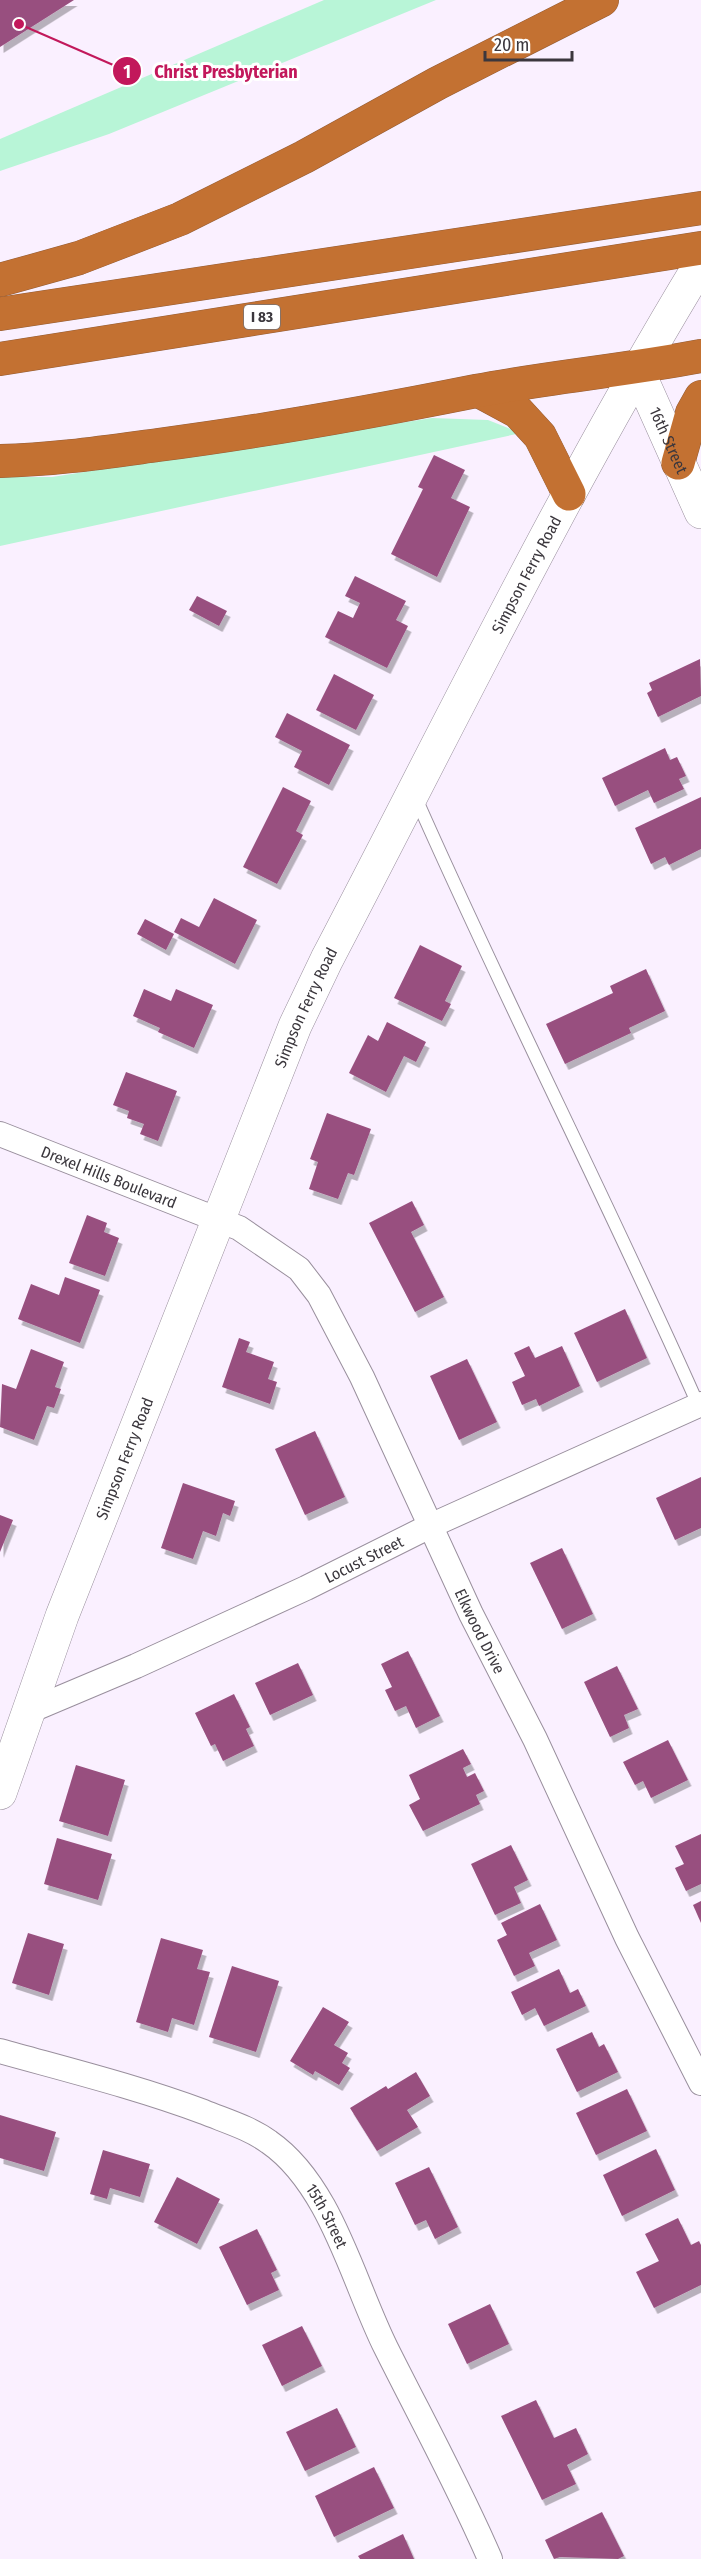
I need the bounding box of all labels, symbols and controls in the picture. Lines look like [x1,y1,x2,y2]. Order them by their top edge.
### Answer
scale bar [485,24,572,62]
text: 20 m [494,34,529,56]
callout: Christ Presbyterian [112,53,310,89]
text: 1 [123,61,131,83]
text: Christ Presbyterian [154,61,298,83]
road number: I 83 [244,305,280,329]
street label: 16th Street [645,404,692,477]
street label: Simpson Ferry Road [488,513,565,637]
street label: Simpson Ferry Road [271,944,341,1070]
street label: Drexel Hills Boulevard [38,1142,179,1212]
street label: Simpson Ferry Road [92,1395,157,1522]
street label: Locust Street [322,1532,407,1587]
street label: Elkwood Drive [451,1586,509,1677]
street label: 15th Street [302,2180,352,2252]

